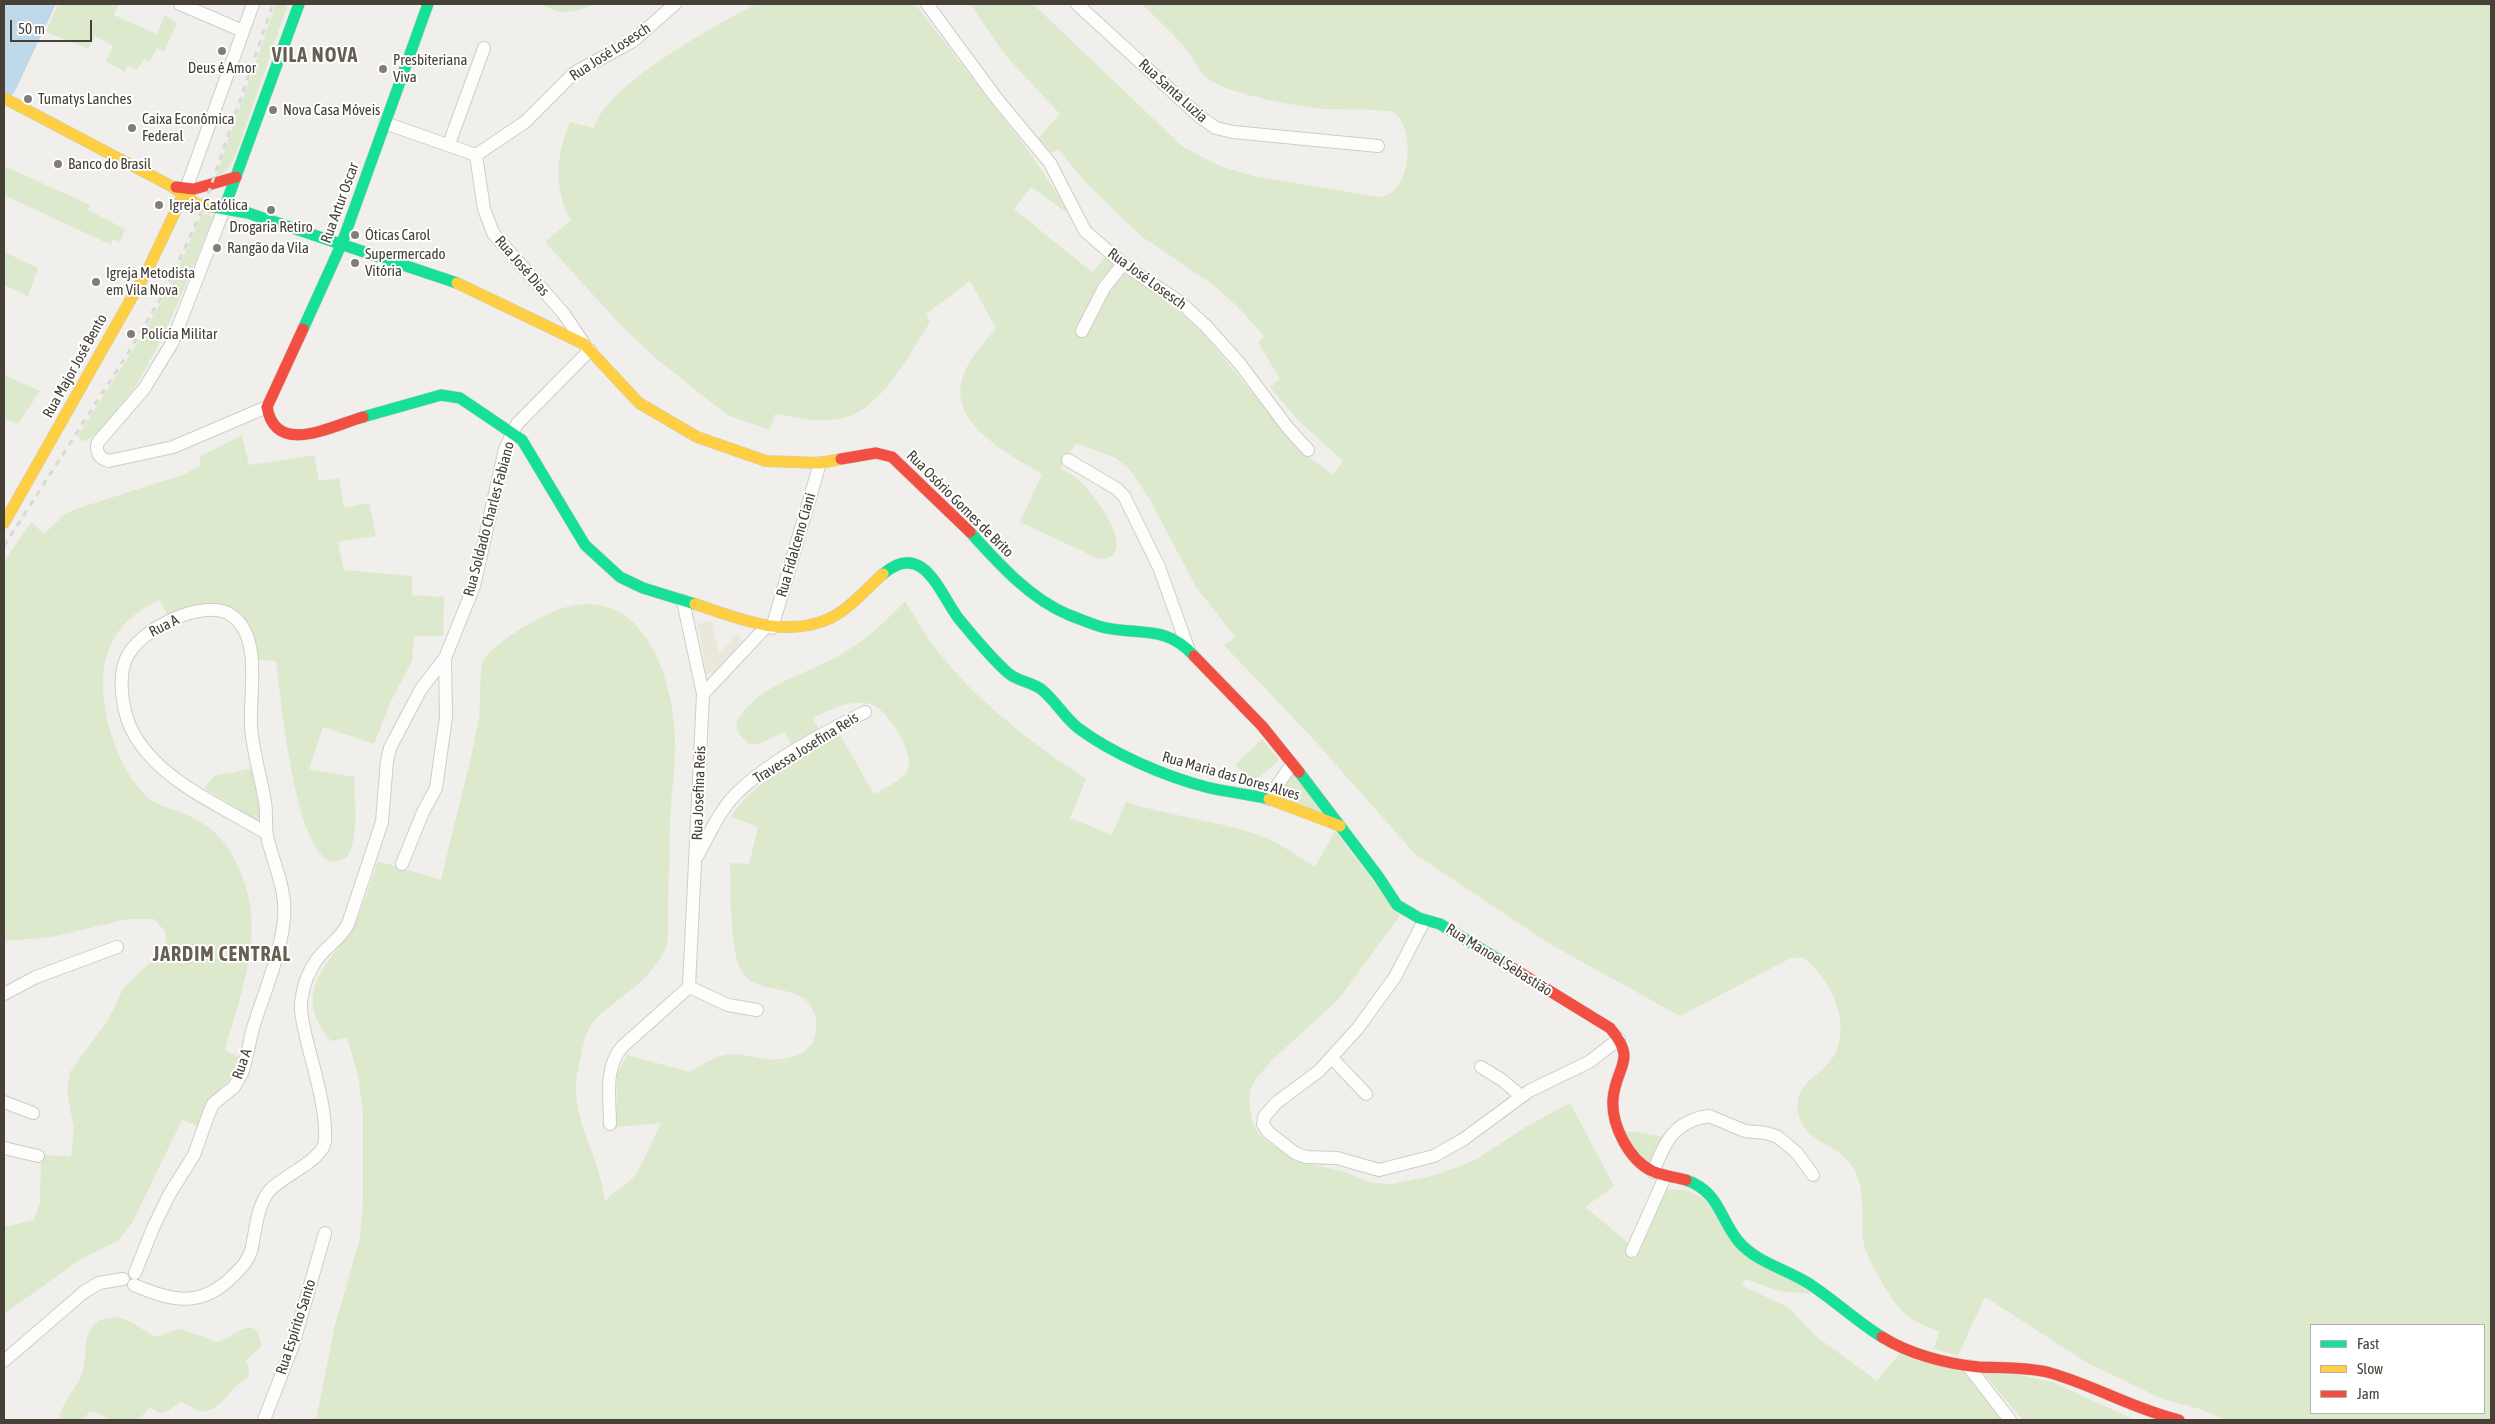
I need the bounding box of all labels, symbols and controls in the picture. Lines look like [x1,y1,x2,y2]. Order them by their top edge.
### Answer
scale bar [12,10,95,42]
street label: Rua José Losesch [566,19,654,85]
text: 50 m [18,20,45,37]
district label: VILA NOVA [271,44,359,68]
marker: Deus é Amor [216,45,228,57]
place label: Presbiteriana Viva [393,51,468,86]
street label: Rua Santa Luzia [1135,55,1211,127]
place label: Deus é Amor [188,59,256,77]
marker: Presbiteriana Viva [377,63,389,75]
place label: Tumatys Lanches [38,90,132,108]
marker: Tumatys Lanches [22,93,34,105]
place label: Nova Casa Móveis [283,101,380,119]
marker: Nova Casa Móveis [267,104,279,116]
place label: Caixa Econômica Federal [142,110,234,145]
marker: Caixa Econômica Federal [126,122,138,134]
place label: Banco do Brasil [68,155,151,173]
marker: Banco do Brasil [52,158,64,170]
street label: Rua Artur Oscar [317,160,363,246]
place label: Igreja Católica [169,196,248,214]
marker: Igreja Católica [153,199,165,211]
marker: Drogaria Retiro [265,204,277,216]
place label: Drogaria Retiro [229,218,313,236]
place label: Óticas Carol [365,226,431,244]
marker: Óticas Carol [349,229,361,241]
street label: Rua José Dias [491,232,553,300]
place label: Rangão da Vila [227,239,309,257]
marker: Rangão da Vila [211,242,223,254]
street label: Rua José Losesch [1104,244,1190,314]
place label: Supermercado Vitória [365,245,446,280]
marker: Supermercado Vitória [349,257,361,269]
place label: Igreja Metodista em Vila Nova [106,264,195,299]
marker: Igreja Metodista em Vila Nova [90,276,102,288]
street label: Rua Major José Bento [39,311,111,421]
place label: Polícia Militar [141,325,217,343]
marker: Polícia Militar [125,328,137,340]
street label: Rua Soldado Charles Fabiano [460,440,518,598]
street label: Rua Osório Gomes de Brito [903,447,1017,561]
street label: Rua Fidalceno Ciani [772,491,820,599]
street label: Rua A [146,611,182,641]
street label: Travessa Josefina Reis [750,709,862,787]
street label: Rua Josefina Reis [688,745,710,841]
street label: Rua Maria das Dores Alves [1160,748,1302,804]
street label: Rua Manoel Sebastião [1442,920,1556,1000]
district label: JARDIM CENTRAL [151,943,293,967]
street label: Rua A [228,1046,256,1082]
street label: Rua Espírito Santo [272,1277,320,1377]
legend [2310,1324,2485,1414]
text: Fast [2357,1335,2379,1352]
text: Slow [2357,1360,2383,1377]
text: Jam [2357,1385,2380,1402]

